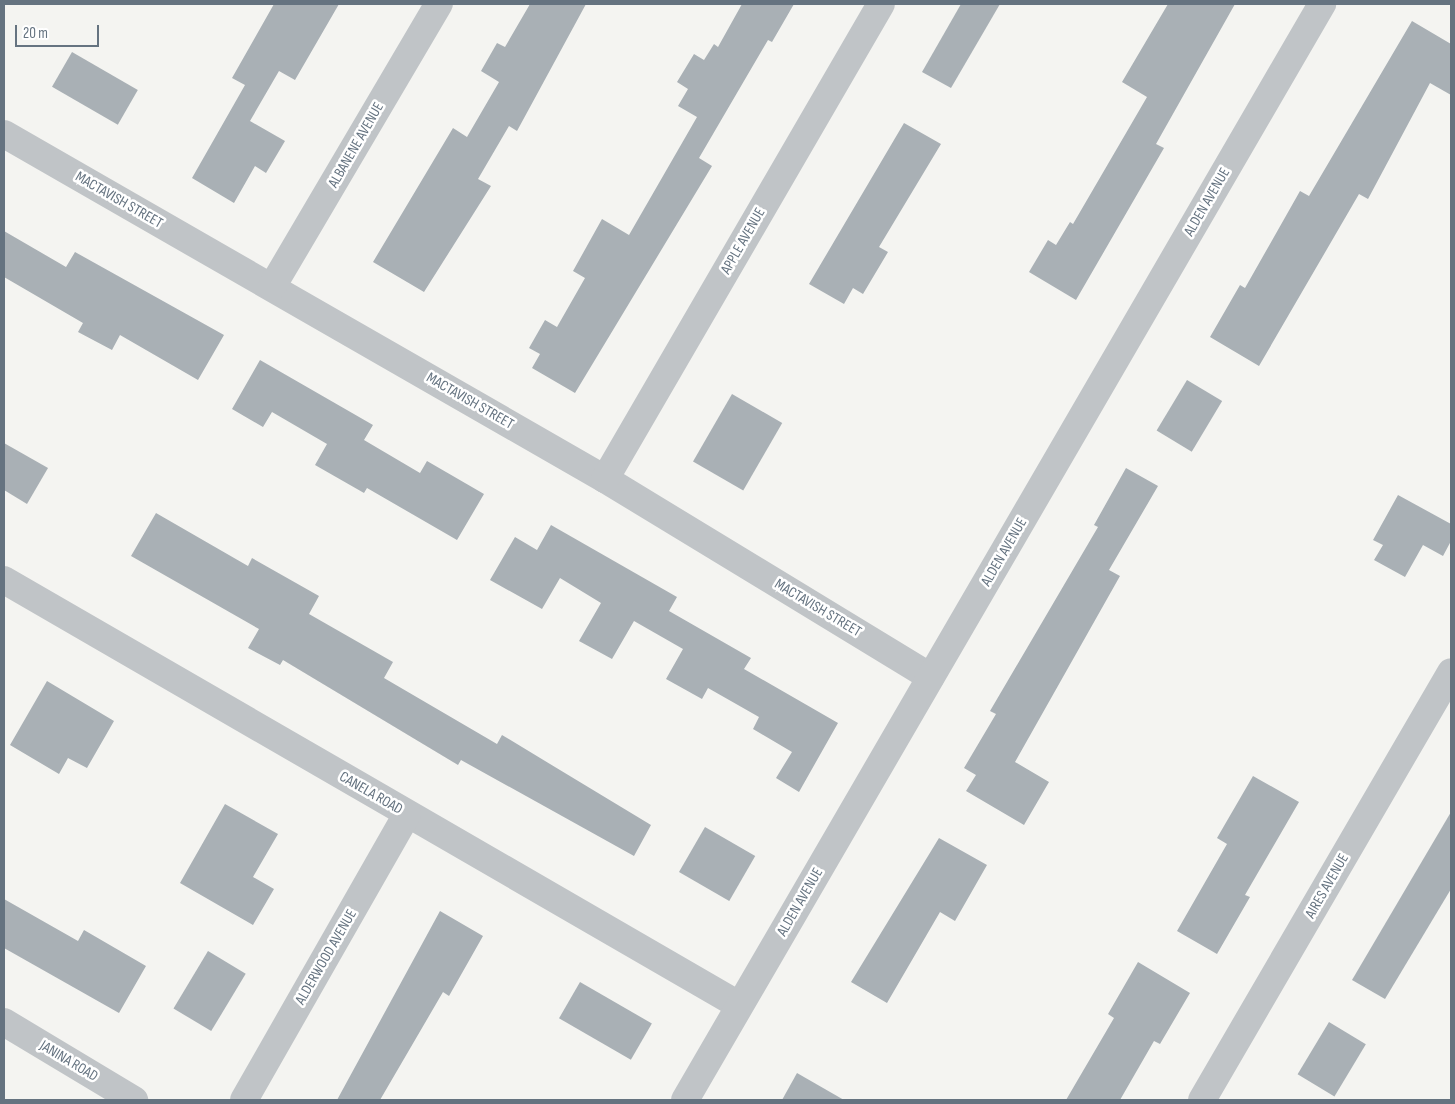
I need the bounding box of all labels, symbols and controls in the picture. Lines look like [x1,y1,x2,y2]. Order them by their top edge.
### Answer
scale bar [18,15,101,47]
text: 20 m [23,24,48,43]
street label: ALBANENE AVENUE [324,99,388,191]
street label: ALDEN AVENUE [1180,165,1234,239]
street label: MACTAVISH STREET [72,168,166,232]
street label: APPLE AVENUE [717,205,769,277]
street label: MACTAVISH STREET [423,369,517,433]
street label: ALDEN AVENUE [977,515,1031,589]
street label: MACTAVISH STREET [771,575,865,641]
street label: CANELA ROAD [336,768,406,818]
street label: AIRES AVENUE [1301,851,1353,921]
street label: ALDEN AVENUE [773,865,827,939]
street label: ALDERWOOD AVENUE [292,906,360,1008]
street label: JANINA ROAD [37,1037,101,1085]

